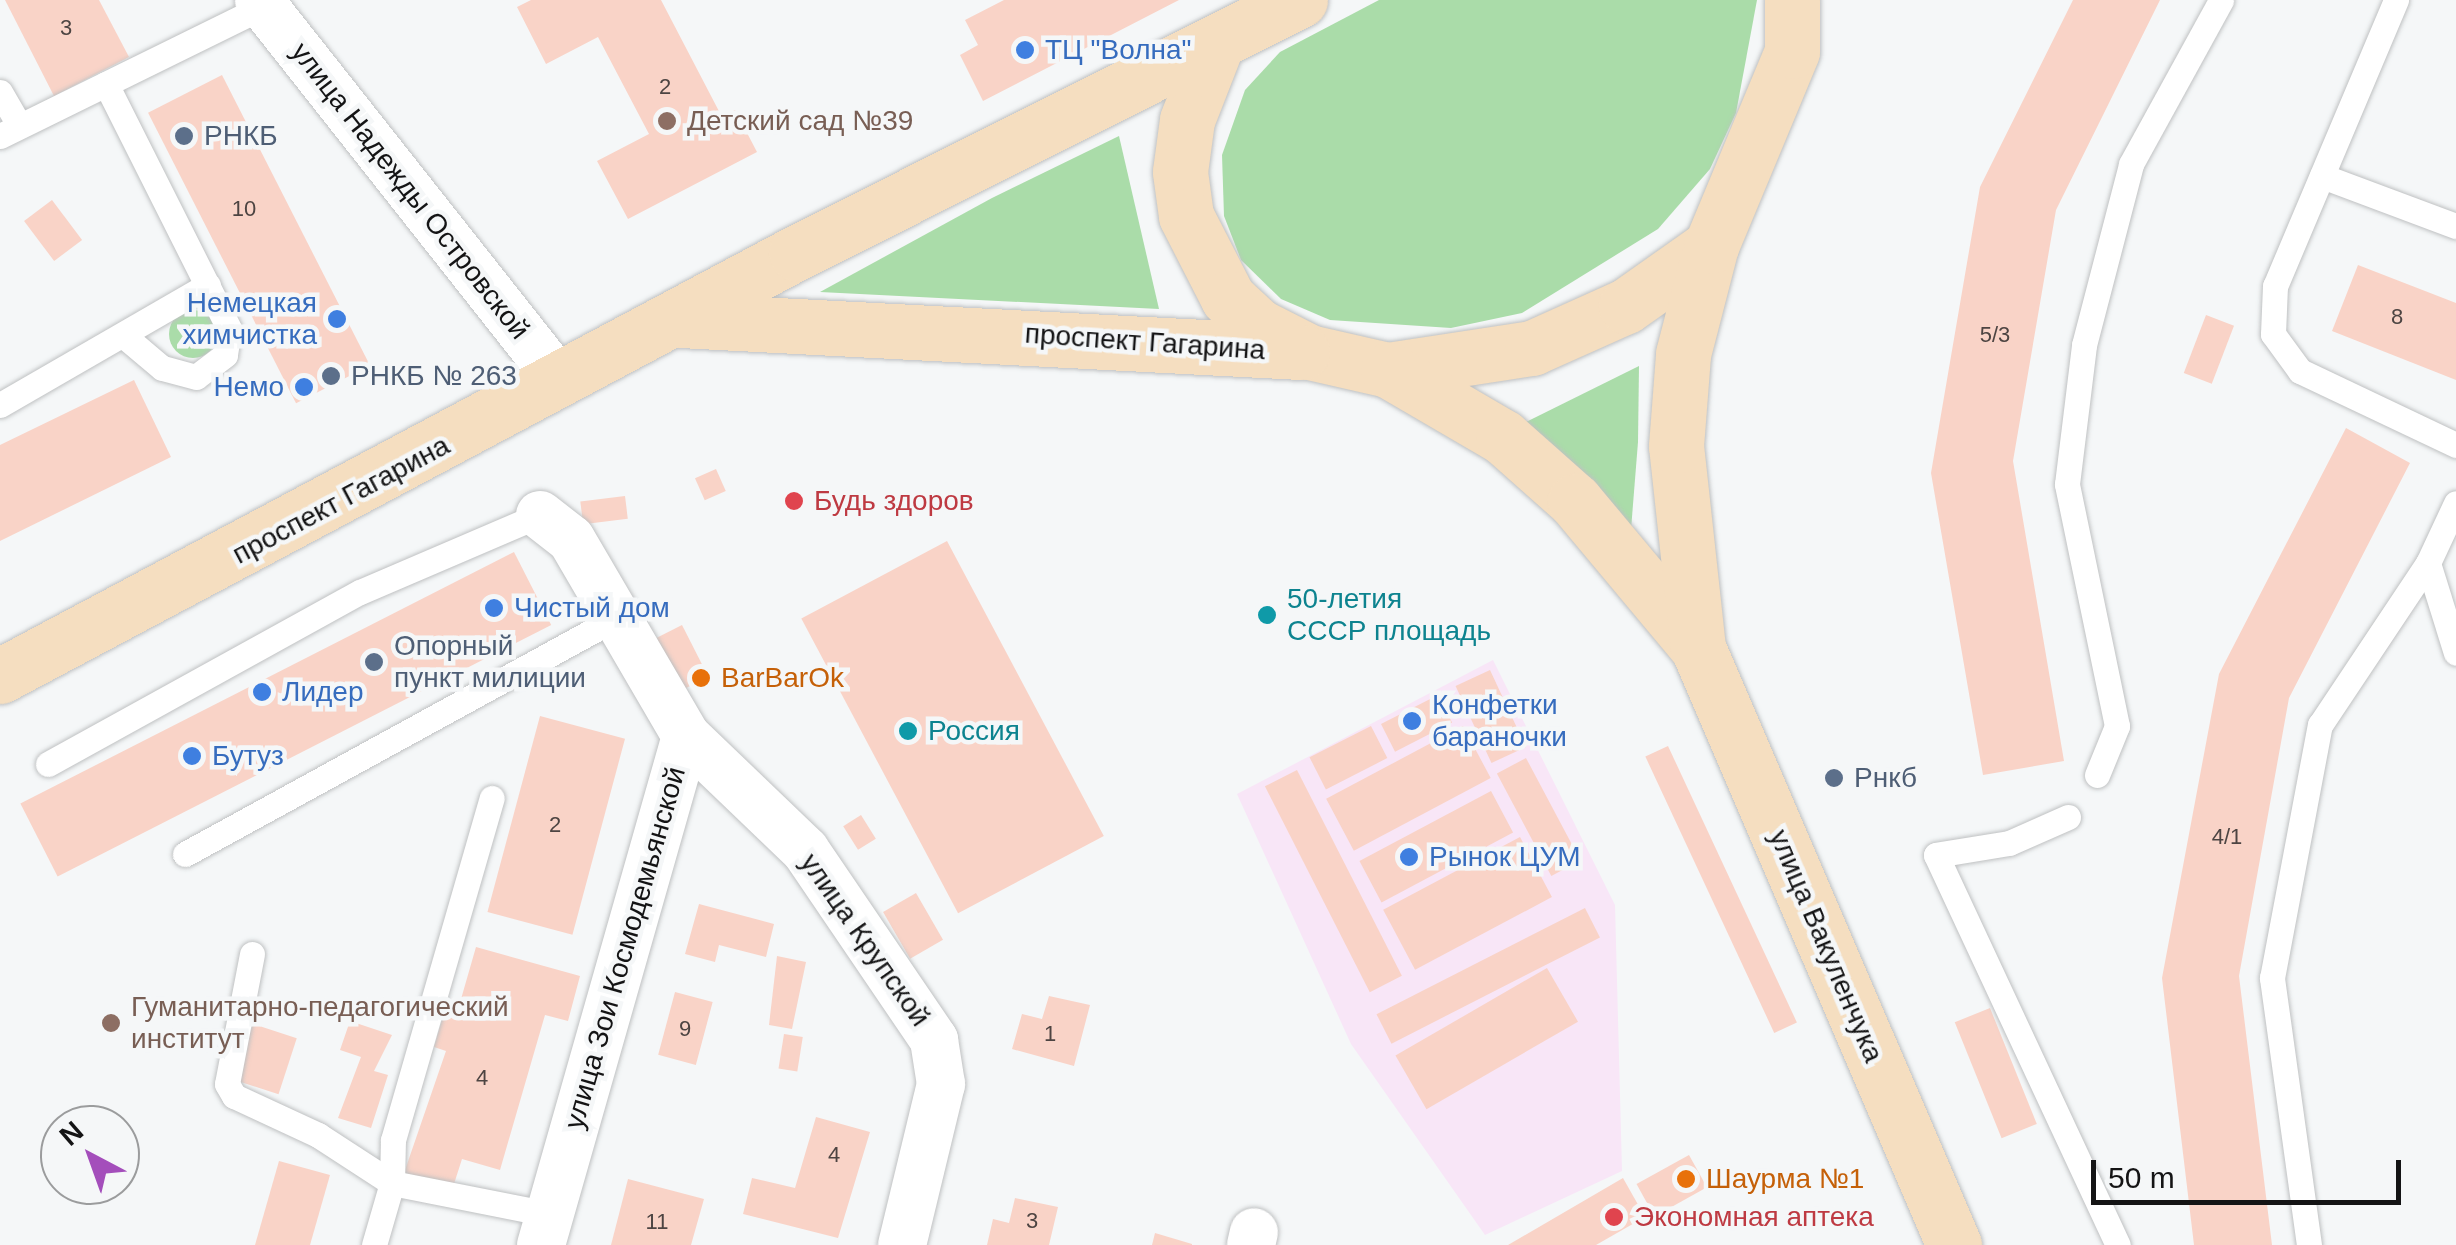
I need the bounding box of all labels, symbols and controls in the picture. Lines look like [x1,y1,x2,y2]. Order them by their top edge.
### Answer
house number: 3 [60,15,72,41]
place label: ТЦ "Волна" [1045,33,1191,67]
street label: улица Надежды Островской [284,36,536,346]
marker: ТЦ "Волна" [1014,39,1036,61]
house number: 2 [659,74,671,100]
place label: Детский сад №39 [687,104,913,138]
marker: Детский сад №39 [656,110,678,132]
place label: РНКБ [204,119,278,153]
marker: РНКБ [173,125,195,147]
house number: 10 [232,196,256,222]
place label: Немецкая химчистка [183,286,317,352]
house number: 8 [2391,304,2403,330]
marker: Немецкая химчистка [326,308,348,330]
street label: проспект Гагарина [1024,317,1266,367]
house number: 5/3 [1980,322,2010,348]
place label: РНКБ № 263 [351,359,517,393]
marker: РНКБ № 263 [320,365,342,387]
place label: Немо [213,370,284,404]
marker: Немо [293,376,315,398]
street label: проспект Гагарина [227,429,455,571]
place label: Будь здоров [814,484,974,518]
marker: Будь здоров [783,490,805,512]
place label: 50-летия СССР площадь [1287,582,1491,648]
place label: Чистый дом [514,591,670,625]
marker: Чистый дом [483,597,505,619]
marker: 50-летия СССР площадь [1256,604,1278,626]
place label: Опорный пункт милиции [394,629,586,695]
marker: Опорный пункт милиции [363,651,385,673]
place label: BarBarOk [721,661,844,695]
marker: BarBarOk [690,667,712,689]
place label: Лидер [282,675,363,709]
marker: Лидер [251,681,273,703]
place label: Конфетки бараночки [1432,688,1567,754]
marker: Конфетки бараночки [1401,710,1423,732]
place label: Россия [928,714,1020,748]
marker: Россия [897,720,919,742]
place label: Бутуз [212,739,284,773]
marker: Бутуз [181,745,203,767]
place label: Рнкб [1854,761,1917,795]
street label: улица Зои Космодемьянской [557,763,693,1133]
marker: Рнкб [1823,767,1845,789]
house number: 2 [549,812,561,838]
house number: 4/1 [2212,824,2242,850]
street label: улица Вакуленчука [1762,825,1890,1067]
place label: Рынок ЦУМ [1429,840,1581,874]
marker: Рынок ЦУМ [1398,846,1420,868]
street label: улица Крупской [793,847,937,1033]
place label: Гуманитарно-педагогический институт [131,990,509,1056]
marker: Гуманитарно-педагогический институт [100,1012,122,1034]
house number: 9 [679,1016,691,1042]
house number: 1 [1044,1021,1056,1047]
house number: 4 [476,1065,488,1091]
north arrow [40,1105,140,1205]
text: N [53,1115,89,1152]
scale bar [2096,1140,2406,1202]
house number: 4 [828,1142,840,1168]
text: 50 m [2108,1161,2175,1194]
place label: Шаурма №1 [1706,1162,1864,1196]
marker: Шаурма №1 [1675,1168,1697,1190]
place label: Экономная аптека [1634,1200,1874,1234]
marker: Экономная аптека [1603,1206,1625,1228]
house number: 3 [1026,1208,1038,1234]
house number: 11 [646,1209,668,1235]

